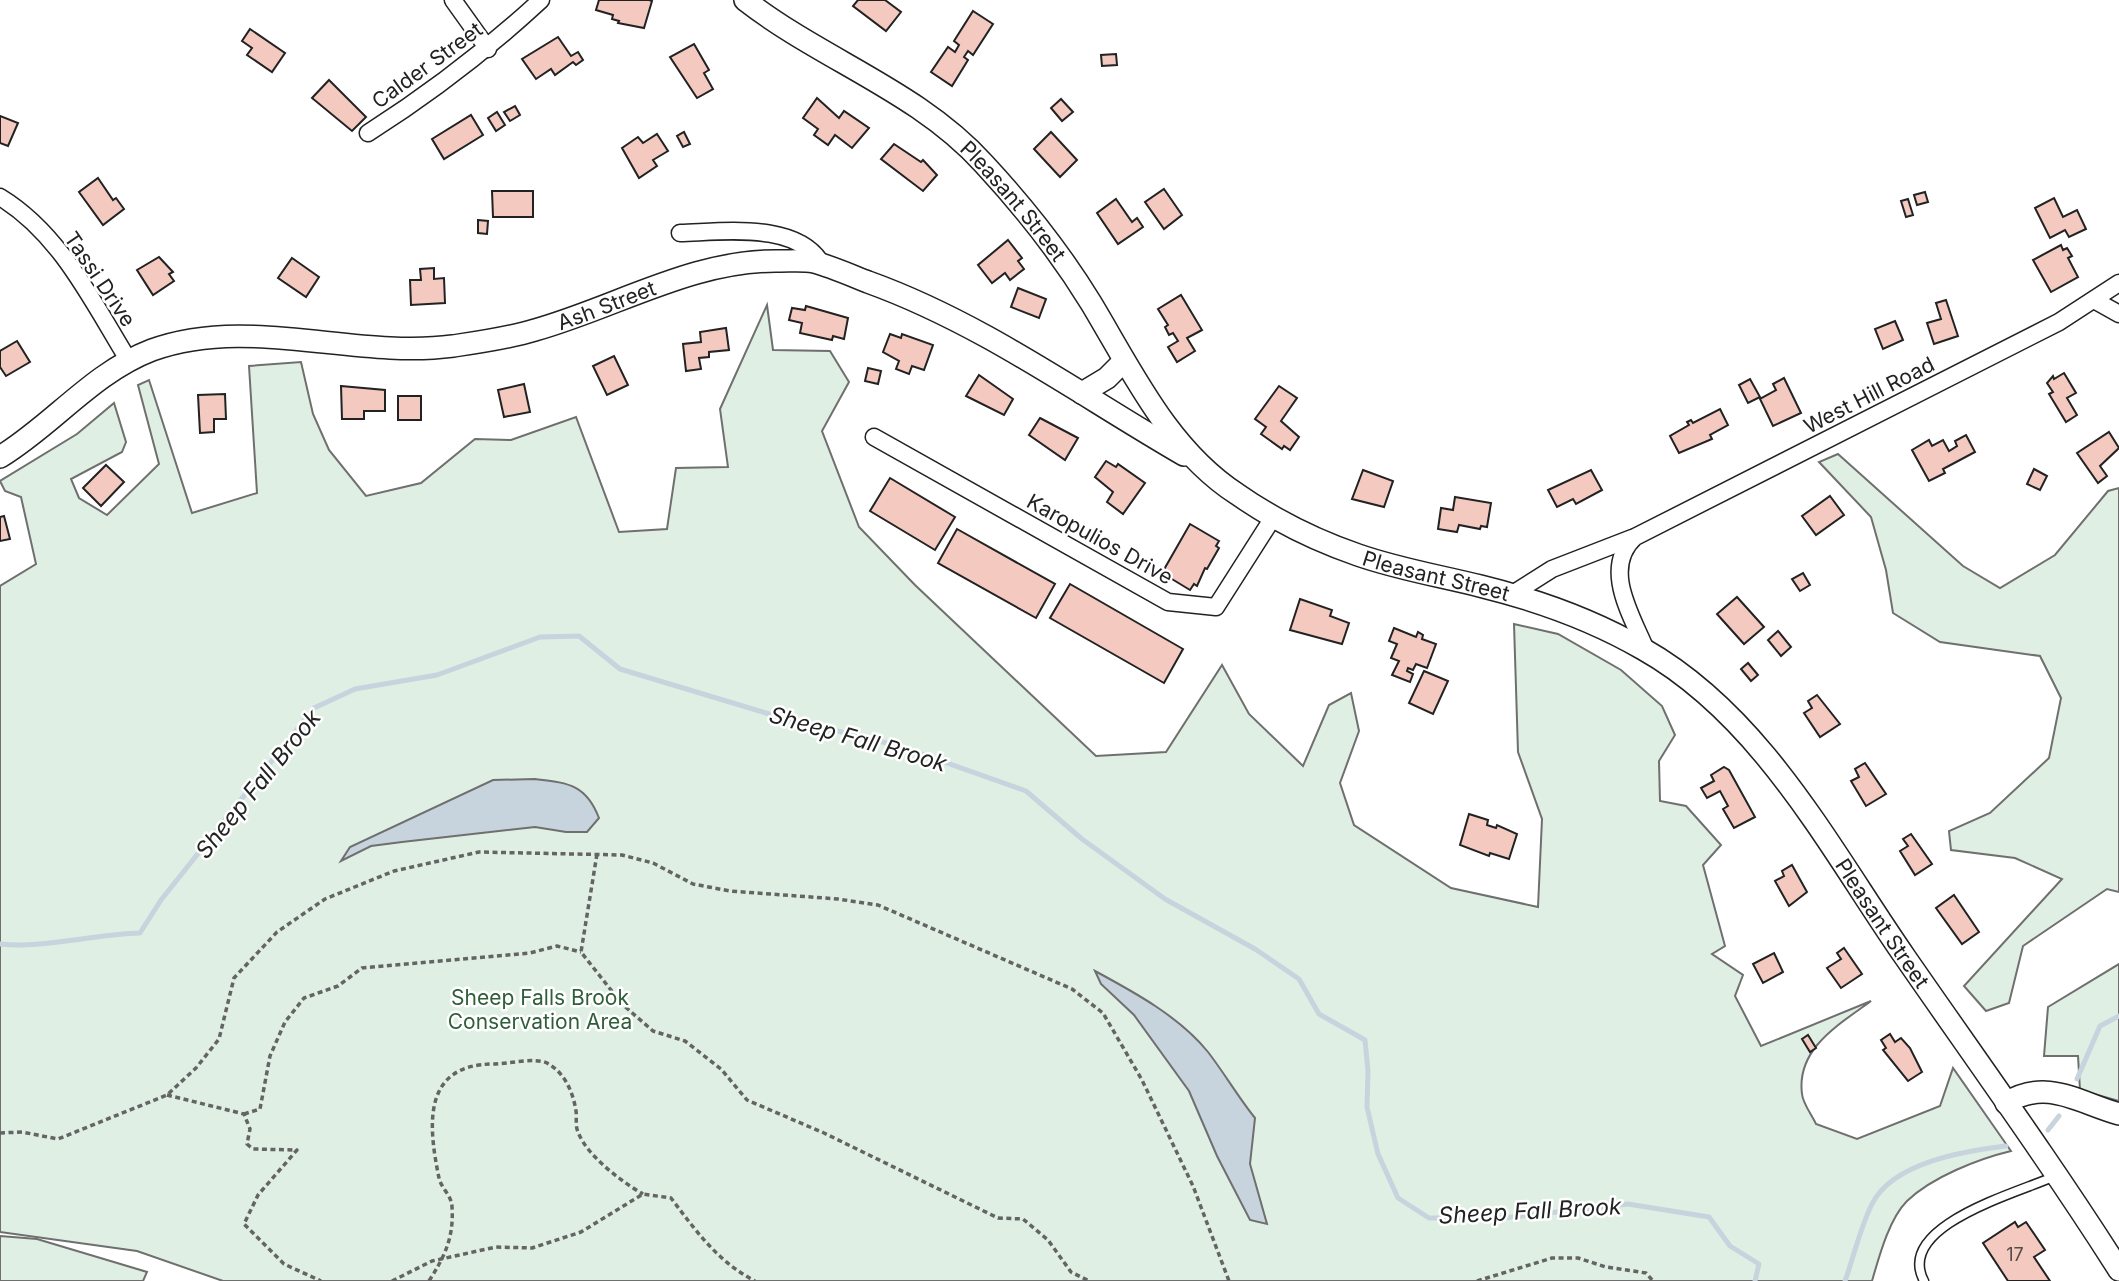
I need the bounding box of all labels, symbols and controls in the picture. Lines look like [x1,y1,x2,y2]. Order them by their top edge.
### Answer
street label: Calder Street [367,16,487,113]
street label: Pleasant Street [956,135,1072,266]
street label: Tassi Drive [59,227,141,331]
street label: Ash Street [554,275,659,335]
street label: West Hill Road [1800,351,1938,439]
street label: Karopulios Drive [1023,489,1177,589]
street label: Pleasant Street [1360,545,1513,606]
water label: Sheep Fall Brook [766,700,950,778]
water label: Sheep Fall Brook [189,704,327,864]
street label: Pleasant Street [1831,854,1935,992]
park label: Sheep Falls Brook Conservation Area [448,985,632,1034]
water label: Sheep Fall Brook [1438,1192,1623,1230]
house number: 17 [2006,1244,2024,1265]

